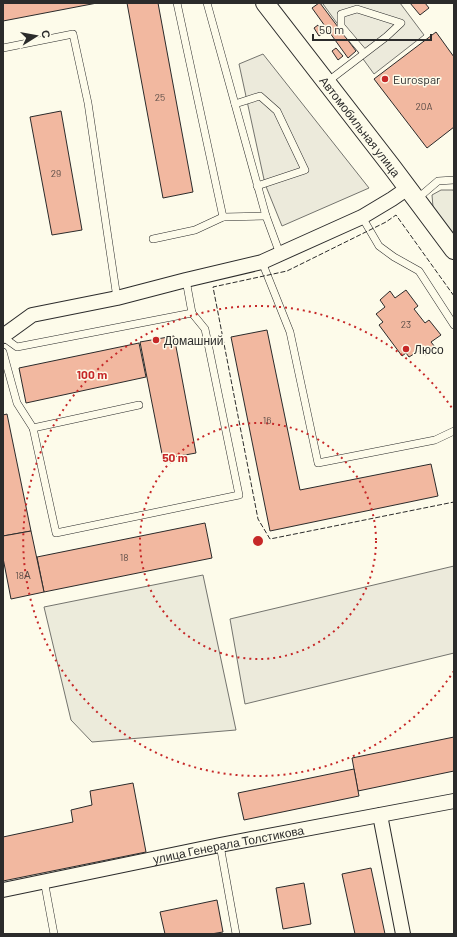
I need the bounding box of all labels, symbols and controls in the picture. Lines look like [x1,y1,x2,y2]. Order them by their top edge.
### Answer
north arrow [16,16,56,56]
scale bar [313,16,431,42]
text: 50 m [319,22,344,36]
text: С [39,29,53,39]
place label: Eurospar [393,72,441,86]
street label: Автомобильная улица [317,73,404,180]
marker: Eurospar [380,74,390,84]
house number: 25 [155,91,165,103]
house number: 20A [415,100,433,112]
house number: 29 [51,167,61,179]
house number: 23 [401,318,411,330]
place label: Домашний [164,333,224,348]
marker: Домашний [151,335,161,345]
place label: Люсо [414,342,444,356]
marker: Люсо [401,344,411,354]
text: 100 m [77,367,107,381]
house number: 16 [263,414,271,426]
text: 50 m [162,450,188,464]
centre of rings [251,534,265,548]
house number: 18 [120,551,128,563]
house number: 18А [15,569,31,581]
street label: улица Генерала Толстикова [152,822,305,867]

